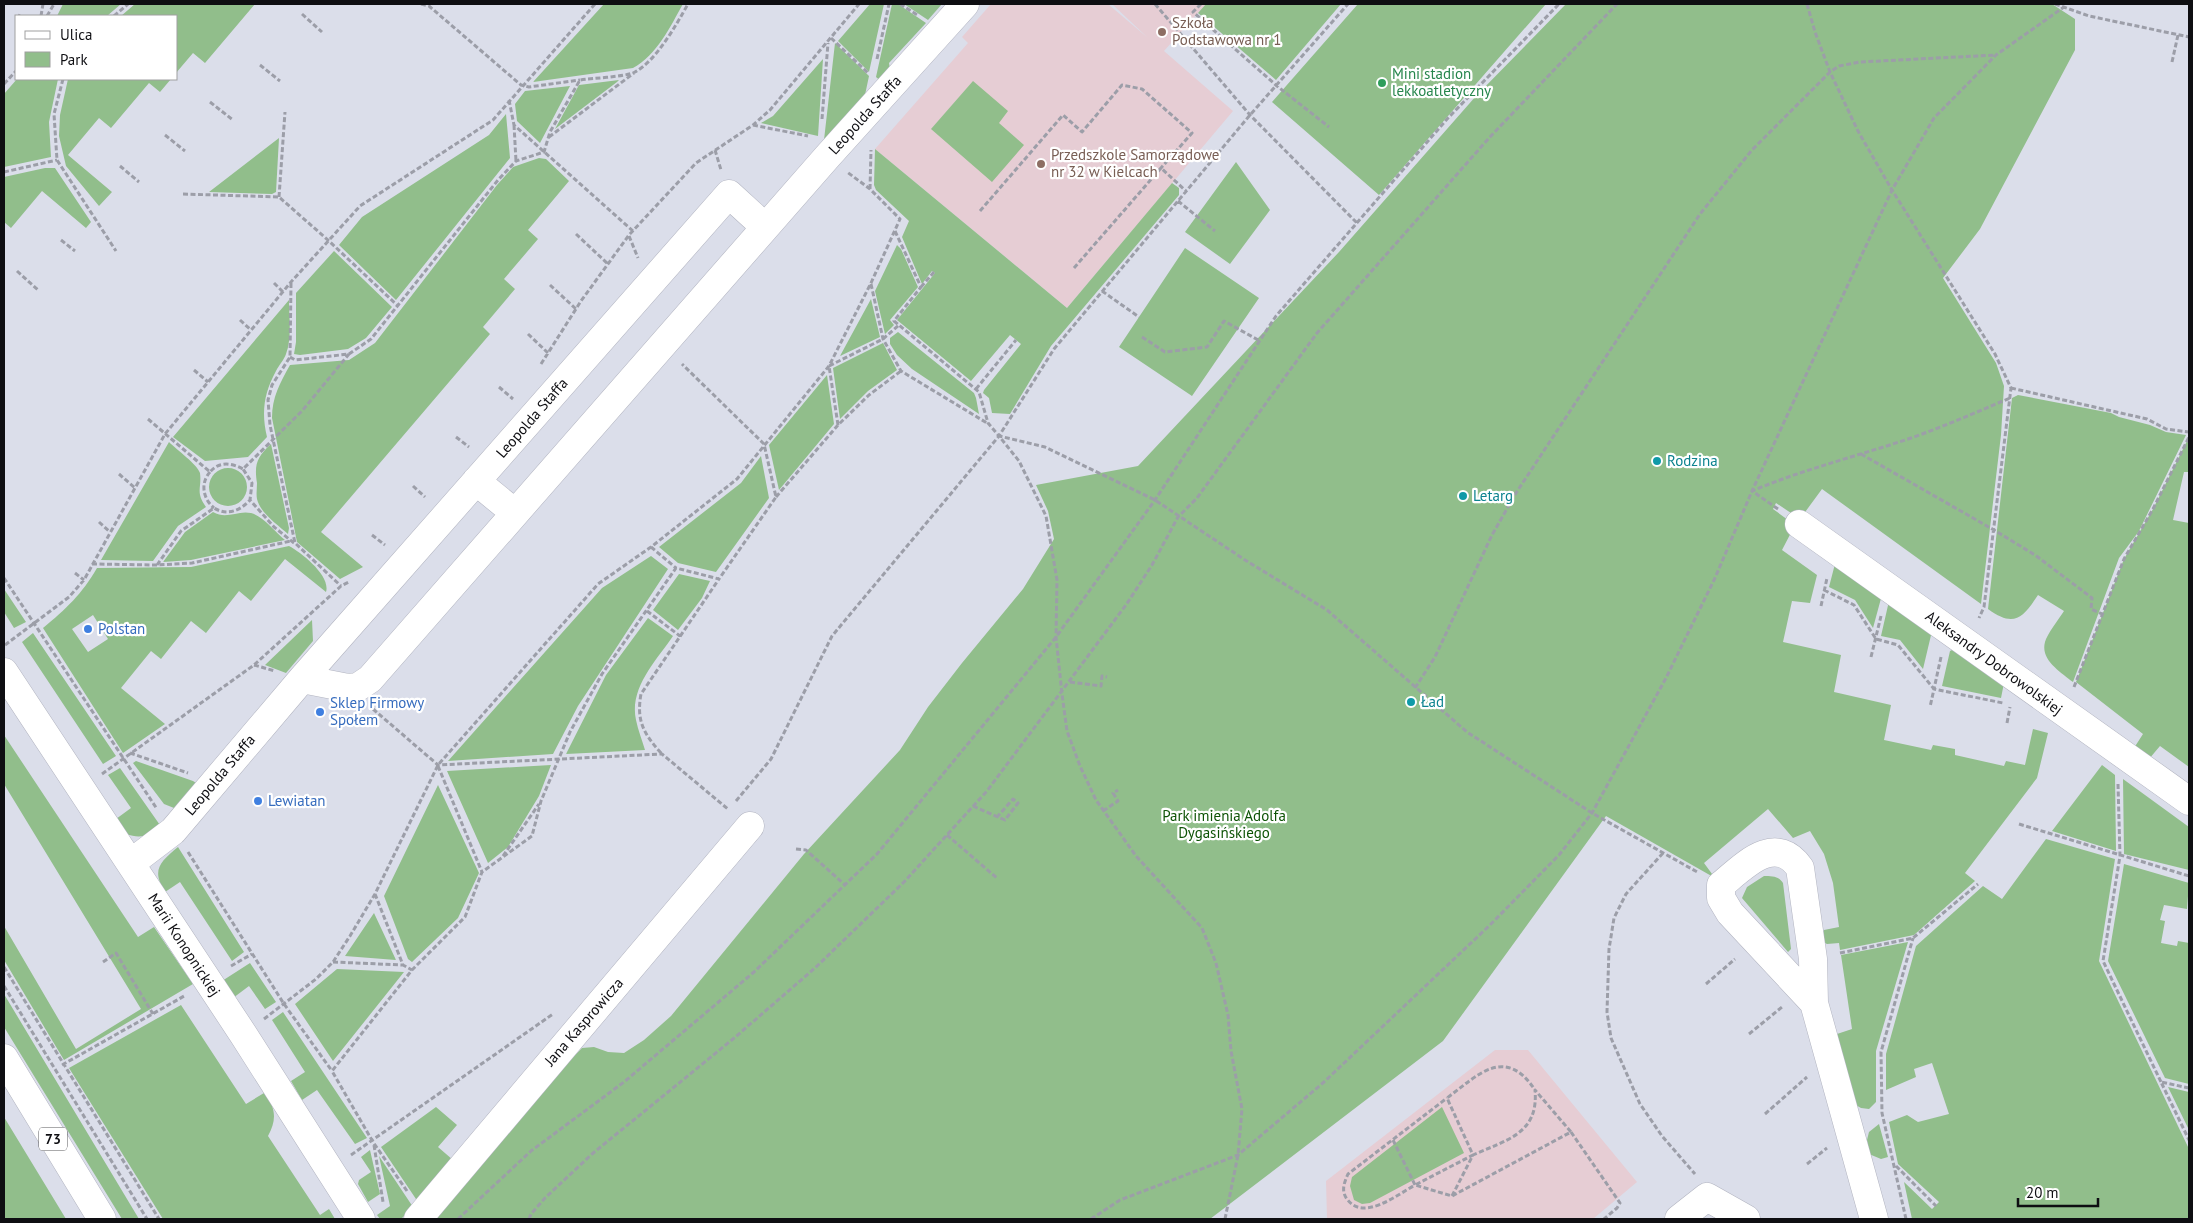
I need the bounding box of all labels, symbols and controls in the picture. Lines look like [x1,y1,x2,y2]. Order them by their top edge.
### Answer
place label: Szkoła Podstawowa nr 1 [1172,13,1282,49]
legend [15,15,178,80]
text: Ulica [60,25,92,44]
marker: Szkoła Podstawowa nr 1 [1156,26,1168,38]
text: Park [60,50,88,69]
place label: Mini stadion lekkoatletyczny [1392,64,1491,100]
street label: Leopolda Staffa [824,71,905,158]
marker: Mini stadion lekkoatletyczny [1376,77,1388,89]
place label: Przedszkole Samorządowe nr 32 w Kielcach [1051,145,1219,181]
marker: Przedszkole Samorządowe nr 32 w Kielcach [1035,158,1047,170]
street label: Leopolda Staffa [492,374,572,462]
place label: Rodzina [1667,451,1718,470]
marker: Rodzina [1651,455,1663,467]
place label: Letarg [1473,486,1513,505]
marker: Letarg [1457,490,1469,502]
street label: Aleksandry Dobrowolskiej [1922,606,2067,719]
place label: Polstan [98,619,145,638]
marker: Polstan [82,623,94,635]
place label: Ład [1421,692,1444,711]
place label: Sklep Firmowy Społem [330,693,424,729]
marker: Ład [1405,696,1417,708]
marker: Sklep Firmowy Społem [314,706,326,718]
street label: Leopolda Staffa [180,730,259,819]
place label: Lewiatan [268,791,326,810]
marker: Lewiatan [252,795,264,807]
park label: Park imienia Adolfa Dygasińskiego [1162,806,1286,842]
street label: Marii Konopnickiej [144,890,225,1000]
street label: Jana Kasprowicza [539,974,627,1070]
road number: 73 [39,1128,67,1150]
scale bar [2018,1176,2098,1208]
text: 20 m [2026,1183,2059,1202]

